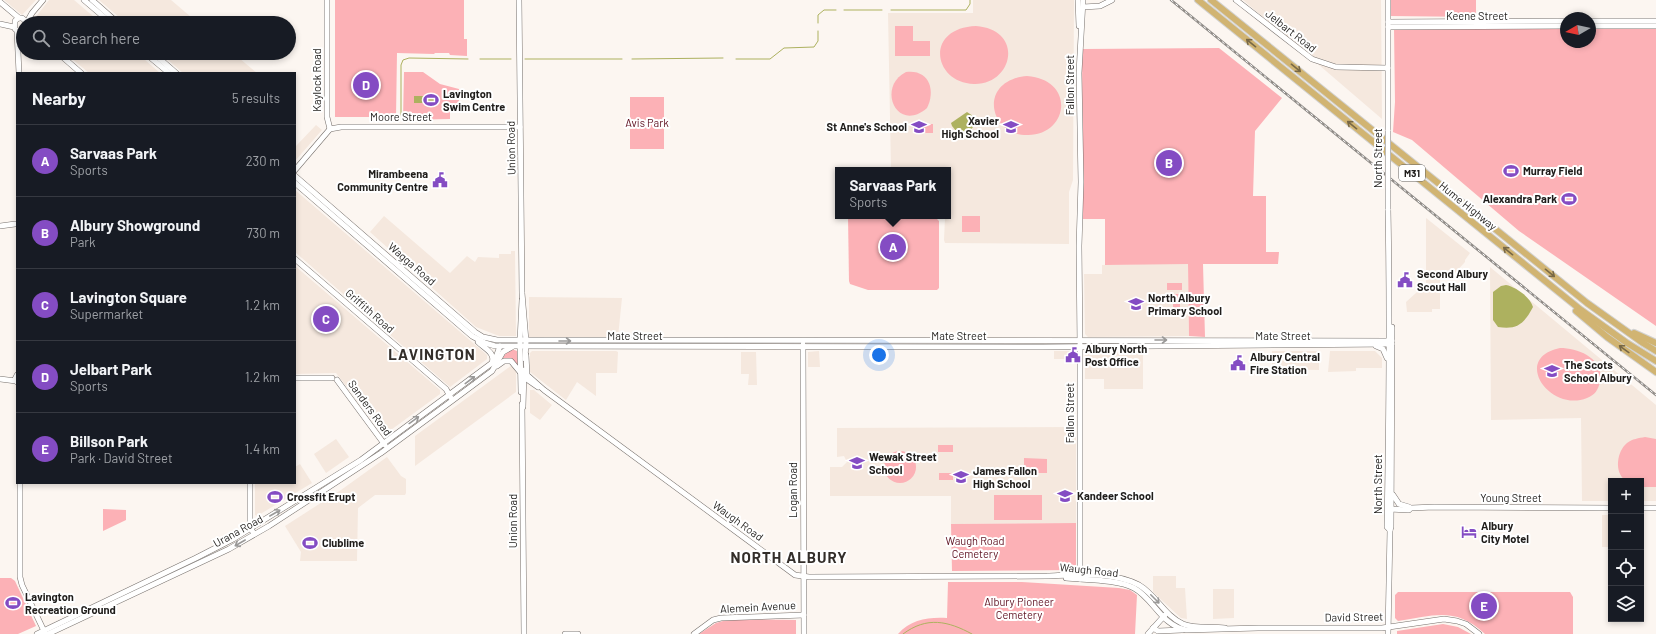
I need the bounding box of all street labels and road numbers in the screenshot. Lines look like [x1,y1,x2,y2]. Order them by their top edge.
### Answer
street label: Jelbart Road [1263,7,1319,55]
street label: Keene Street [1446,9,1508,22]
street label: Kaylock Road [310,48,323,112]
street label: Fallon Street [1063,55,1076,115]
street label: Moore Street [370,110,432,123]
street label: Union Road [504,121,517,175]
street label: North Street [1371,128,1384,188]
road number: M31 [1399,165,1425,181]
street label: Hume Highway [1437,178,1500,233]
street label: Wagga Road [386,239,439,288]
street label: Griffith Road [343,286,397,335]
street label: Mate Street [607,329,663,342]
street label: Mate Street [931,329,987,342]
street label: Mate Street [1255,329,1311,342]
street label: Sanders Road [346,377,395,438]
street label: Fallon Street [1063,383,1076,443]
street label: North Street [1371,454,1384,514]
street label: Logan Road [786,462,799,518]
street label: Young Street [1480,491,1542,504]
street label: Union Road [506,494,519,548]
street label: Waugh Road [711,498,766,543]
street label: Urana Road [211,512,265,550]
street label: Waugh Road [1059,560,1119,579]
street label: Alemein Avenue [720,598,796,615]
street label: David Street [1325,609,1383,624]

